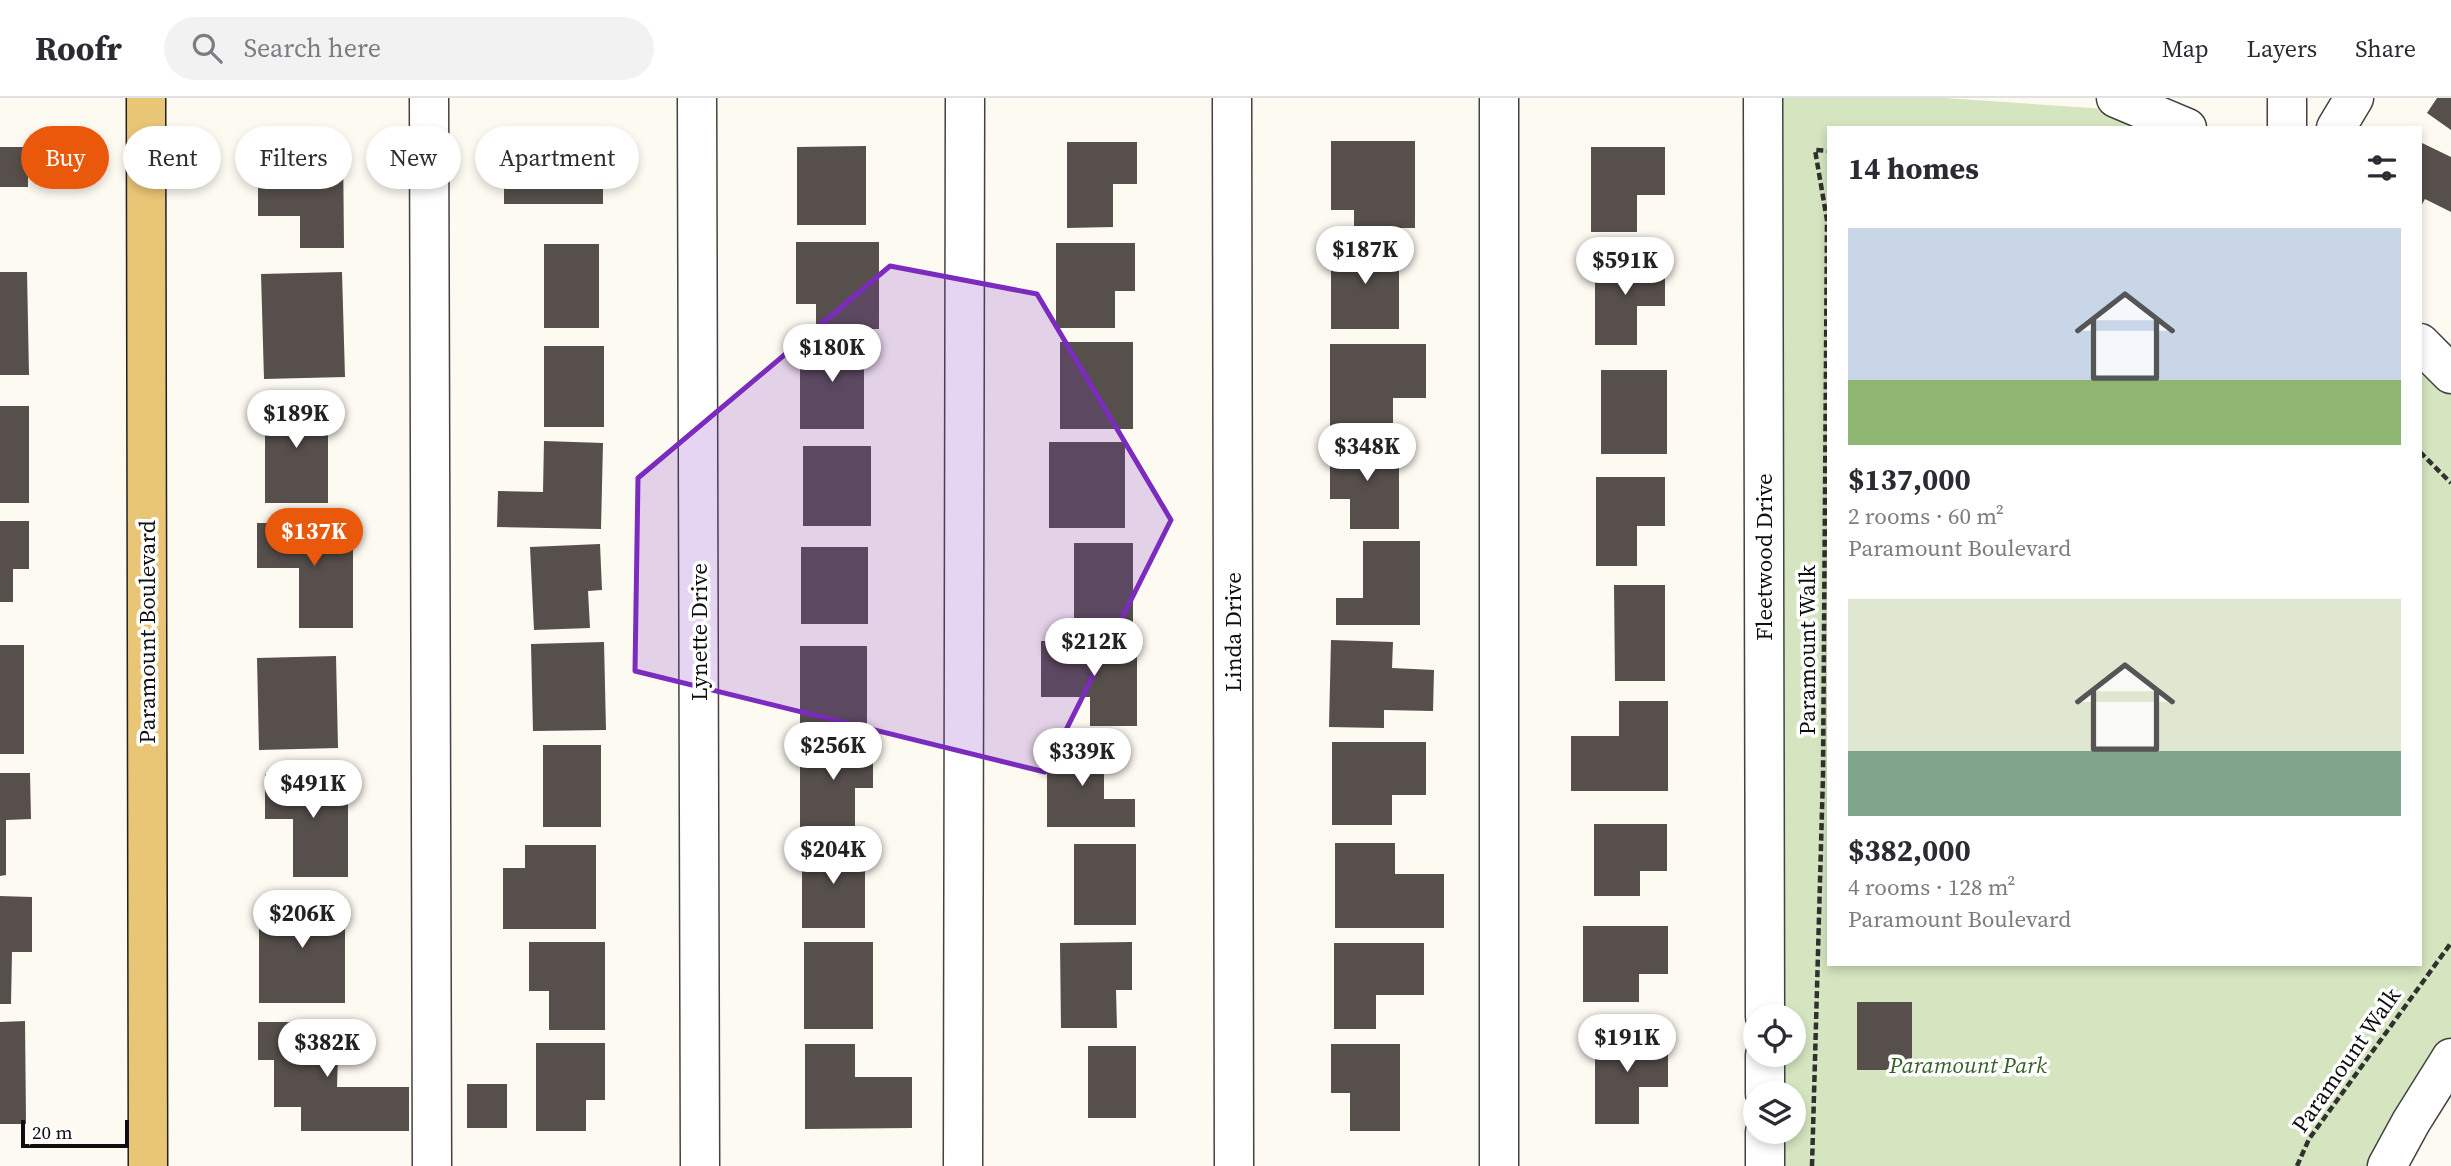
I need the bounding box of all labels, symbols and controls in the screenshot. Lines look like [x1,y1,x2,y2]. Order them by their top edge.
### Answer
search box [164,17,654,80]
text: Roofr [35,26,122,71]
icon: search [188,29,226,67]
text: Search here [244,30,381,66]
text: Map [2162,32,2209,65]
text: Layers [2247,32,2317,65]
text: Share [2355,32,2416,65]
chip: Buy [21,126,109,189]
chip: Rent [123,126,221,189]
chip: Filters [235,126,352,189]
chip: New [366,126,461,189]
chip: Apartment [475,126,639,189]
text: 14 homes [1848,148,1979,189]
icon: filters [2363,149,2401,187]
pin: $187K [1316,226,1414,286]
text: $187K [1332,233,1398,265]
pin: $591K [1576,238,1674,297]
text: $591K [1592,244,1658,276]
icon: home [2062,273,2188,399]
pin: $180K [783,324,881,384]
text: $180K [799,331,865,363]
pin: $189K [247,390,345,450]
text: $189K [263,397,329,429]
pin: $348K [1318,424,1416,483]
text: $348K [1334,430,1400,462]
text: $137,000 [1848,459,1971,500]
street label: Fleetwood Drive [1748,473,1780,641]
text: 2 rooms · 60 m² [1848,500,2004,532]
pin: $137K [265,508,363,568]
text: $137K [281,515,347,547]
street label: Paramount Boulevard [131,520,163,744]
text: Paramount Boulevard [1848,532,2071,564]
street label: Lynette Drive [683,563,715,701]
street label: Paramount Walk [1791,564,1823,735]
street label: Linda Drive [1217,572,1249,692]
pin: $212K [1045,618,1143,678]
text: $212K [1061,625,1127,657]
icon: home [2062,644,2188,770]
pin: $256K [784,722,882,782]
pin: $339K [1033,728,1131,788]
text: $256K [800,729,866,761]
text: $339K [1049,735,1115,767]
pin: $491K [264,760,362,820]
text: $491K [280,767,346,799]
pin: $204K [784,826,882,886]
text: $382,000 [1848,830,1971,871]
text: $204K [800,833,866,865]
text: 4 rooms · 128 m² [1848,871,2015,903]
pin: $206K [253,890,351,950]
text: $206K [269,897,335,929]
text: Paramount Boulevard [1848,903,2071,935]
street label: Paramount Walk [2284,981,2408,1139]
map controls [1743,1004,1806,1144]
button: locate [1743,1004,1806,1067]
pin: $191K [1578,1014,1676,1074]
pin: $382K [278,1020,376,1079]
text: $191K [1594,1021,1660,1053]
text: $382K [294,1026,360,1058]
park label: Paramount Park [1888,1049,2047,1081]
button: layers [1743,1081,1806,1144]
scale bar [21,1117,130,1149]
text: 20 m [32,1119,73,1145]

